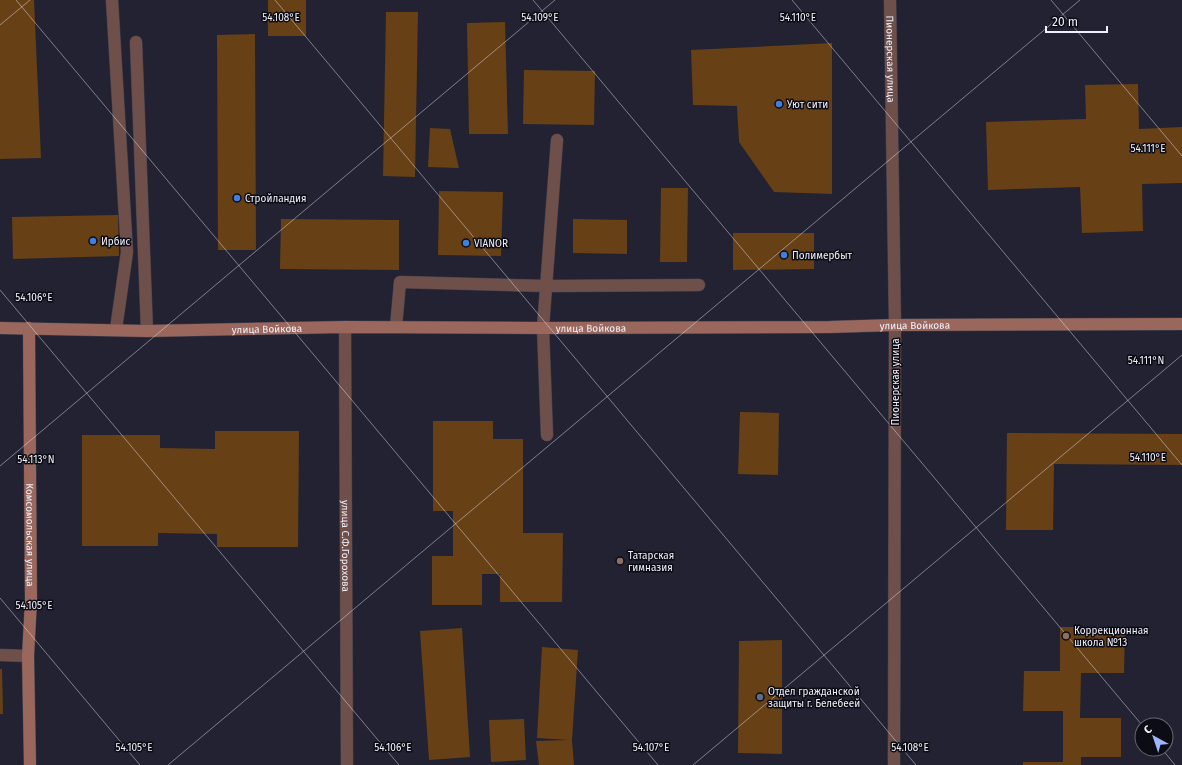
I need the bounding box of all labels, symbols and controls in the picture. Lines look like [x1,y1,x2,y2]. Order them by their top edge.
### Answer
scale bar [1046,8,1107,34]
text: 54.108°E [262,12,300,24]
text: 54.109°E [521,12,559,24]
text: 54.110°E [780,12,816,24]
street label: Пионерская улица [883,15,897,103]
text: 20 m [1052,15,1078,29]
marker: Уют сити [774,99,784,109]
place label: Уют сити [787,99,828,111]
text: 54.111°E [1130,143,1166,155]
marker: Стройландия [232,193,242,203]
place label: Стройландия [245,193,307,205]
marker: Ирбис [88,236,98,246]
place label: Ирбис [101,236,131,248]
marker: VIANOR [461,238,471,248]
place label: VIANOR [474,238,508,250]
marker: Полимербыт [779,250,789,260]
place label: Полимербыт [792,250,852,262]
text: 54.106°E [15,292,53,304]
street label: улица Войкова [880,320,950,332]
street label: улица Войкова [232,323,302,336]
street label: улица Войкова [556,323,626,335]
street label: Пионерская улица [890,338,902,426]
text: 54.111°N [1128,355,1164,367]
text: 54.110°E [1130,452,1166,464]
text: 54.113°N [17,454,55,466]
street label: Комсомольская улица [23,483,36,587]
street label: улица С.Ф.Горохова [339,500,351,592]
place label: Татарская гимназия [628,550,674,574]
marker: Татарская гимназия [615,556,625,566]
text: 54.105°E [15,600,53,612]
place label: Коррекционная школа №13 [1074,625,1149,649]
marker: Коррекционная школа №13 [1061,631,1071,641]
place label: Отдел гражданской защиты г. Белебеей [768,686,860,710]
marker: Отдел гражданской защиты г. Белебеей [755,692,765,702]
north arrow [1134,717,1174,757]
text: С [1141,722,1155,737]
text: 54.105°E [115,742,153,754]
text: 54.106°E [374,742,412,754]
text: 54.107°E [633,742,669,754]
text: 54.108°E [891,742,929,754]

